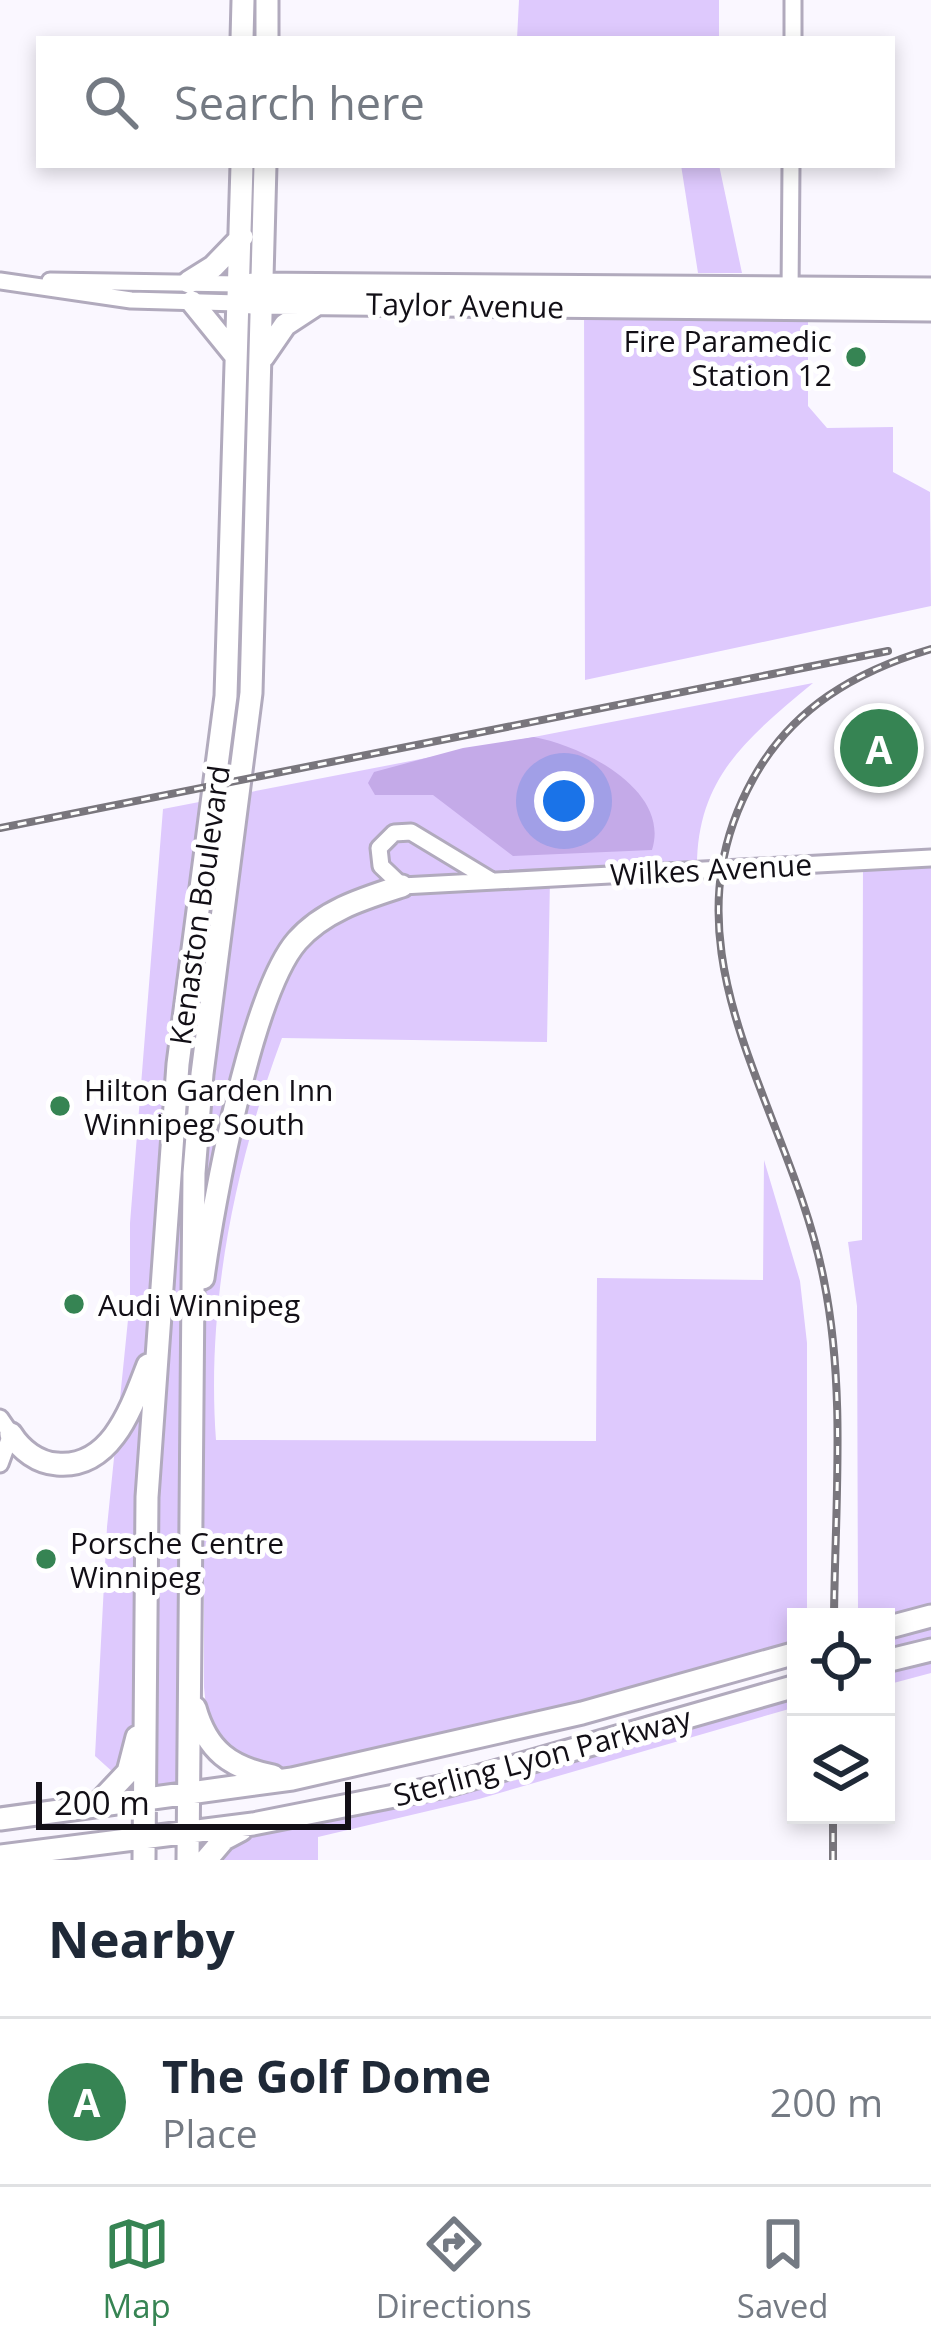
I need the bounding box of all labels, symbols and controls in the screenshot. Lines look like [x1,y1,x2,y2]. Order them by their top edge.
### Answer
search box [36,36,895,168]
icon: search [78,69,144,135]
text: Search here [174,72,425,133]
street label: Taylor Avenue [365,283,565,327]
place label: Fire Paramedic Station 12 [623,320,832,395]
marker: Fire Paramedic Station 12 [843,344,869,370]
pin: A [840,703,918,793]
street label: Kenaston Boulevard [159,763,239,1047]
your location [534,771,594,831]
street label: Wilkes Avenue [609,843,813,895]
place label: Hilton Garden Inn Winnipeg South [84,1069,334,1144]
marker: Hilton Garden Inn Winnipeg South [47,1093,73,1119]
place label: Audi Winnipeg [98,1284,300,1325]
marker: Audi Winnipeg [61,1291,87,1317]
place label: Porsche Centre Winnipeg [70,1522,284,1597]
marker: Porsche Centre Winnipeg [33,1546,59,1572]
map controls [787,1608,895,1824]
button: locate [787,1608,895,1716]
street label: Sterling Lyon Parkway [389,1696,696,1815]
button: layers [787,1716,895,1824]
scale bar [36,1776,351,1829]
text: 200 m [54,1780,150,1825]
text: Nearby [48,1903,235,1973]
text: The Golf Dome [162,2045,491,2106]
text: A [74,2075,100,2128]
text: 200 m [770,2075,883,2128]
text: Place [162,2106,258,2159]
tab: Map [103,2211,171,2328]
tab: Directions [376,2211,532,2328]
tab: Saved [737,2211,828,2328]

